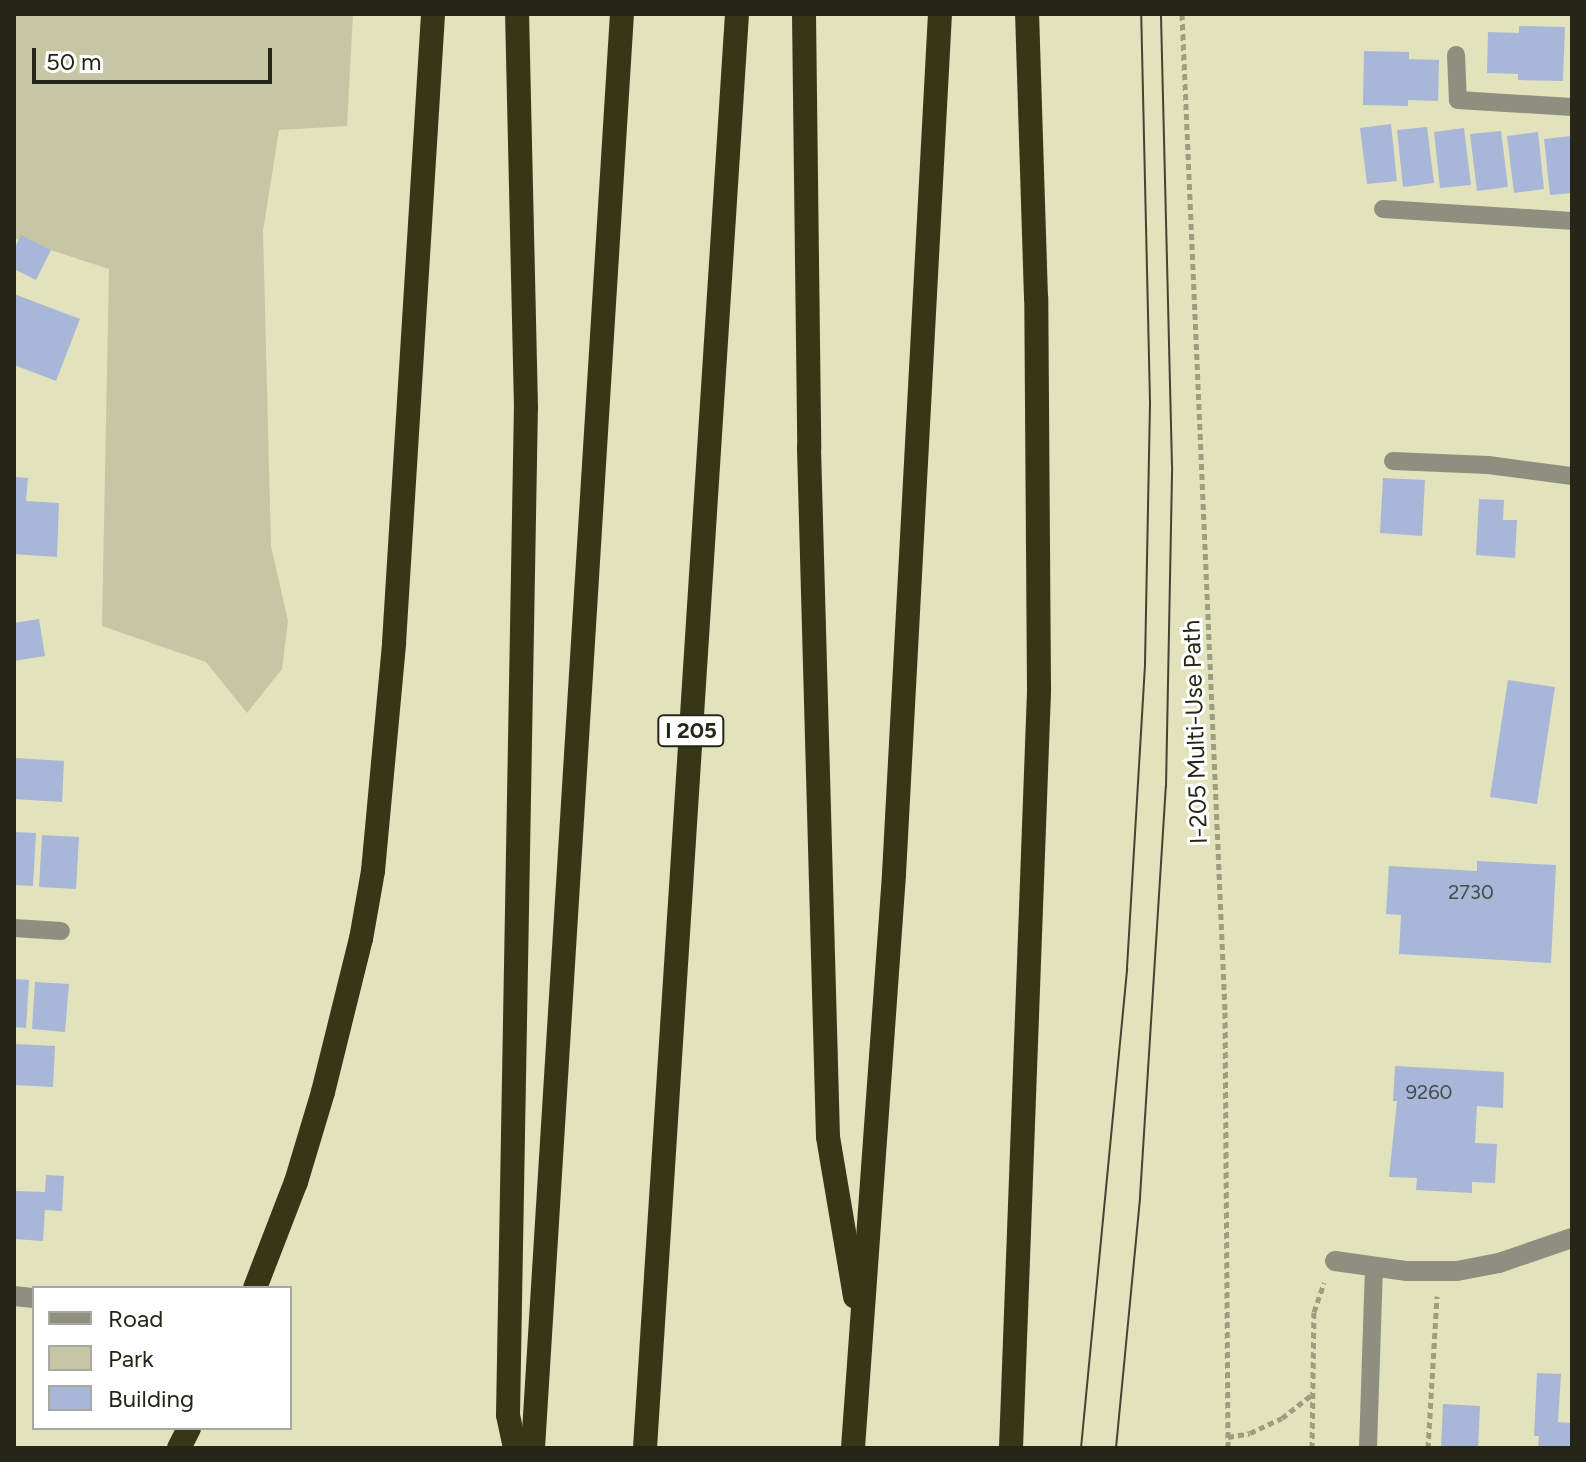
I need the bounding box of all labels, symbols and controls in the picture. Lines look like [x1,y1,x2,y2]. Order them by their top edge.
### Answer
scale bar [36,32,276,82]
text: 50 m [46,47,102,76]
street label: I-205 Multi-Use Path [1177,619,1213,845]
road number: I 205 [657,713,725,749]
house number: 2730 [1448,880,1494,904]
house number: 9260 [1406,1080,1452,1104]
legend [32,1286,292,1430]
text: Road [108,1304,163,1333]
text: Park [108,1344,154,1373]
text: Building [108,1384,194,1413]

